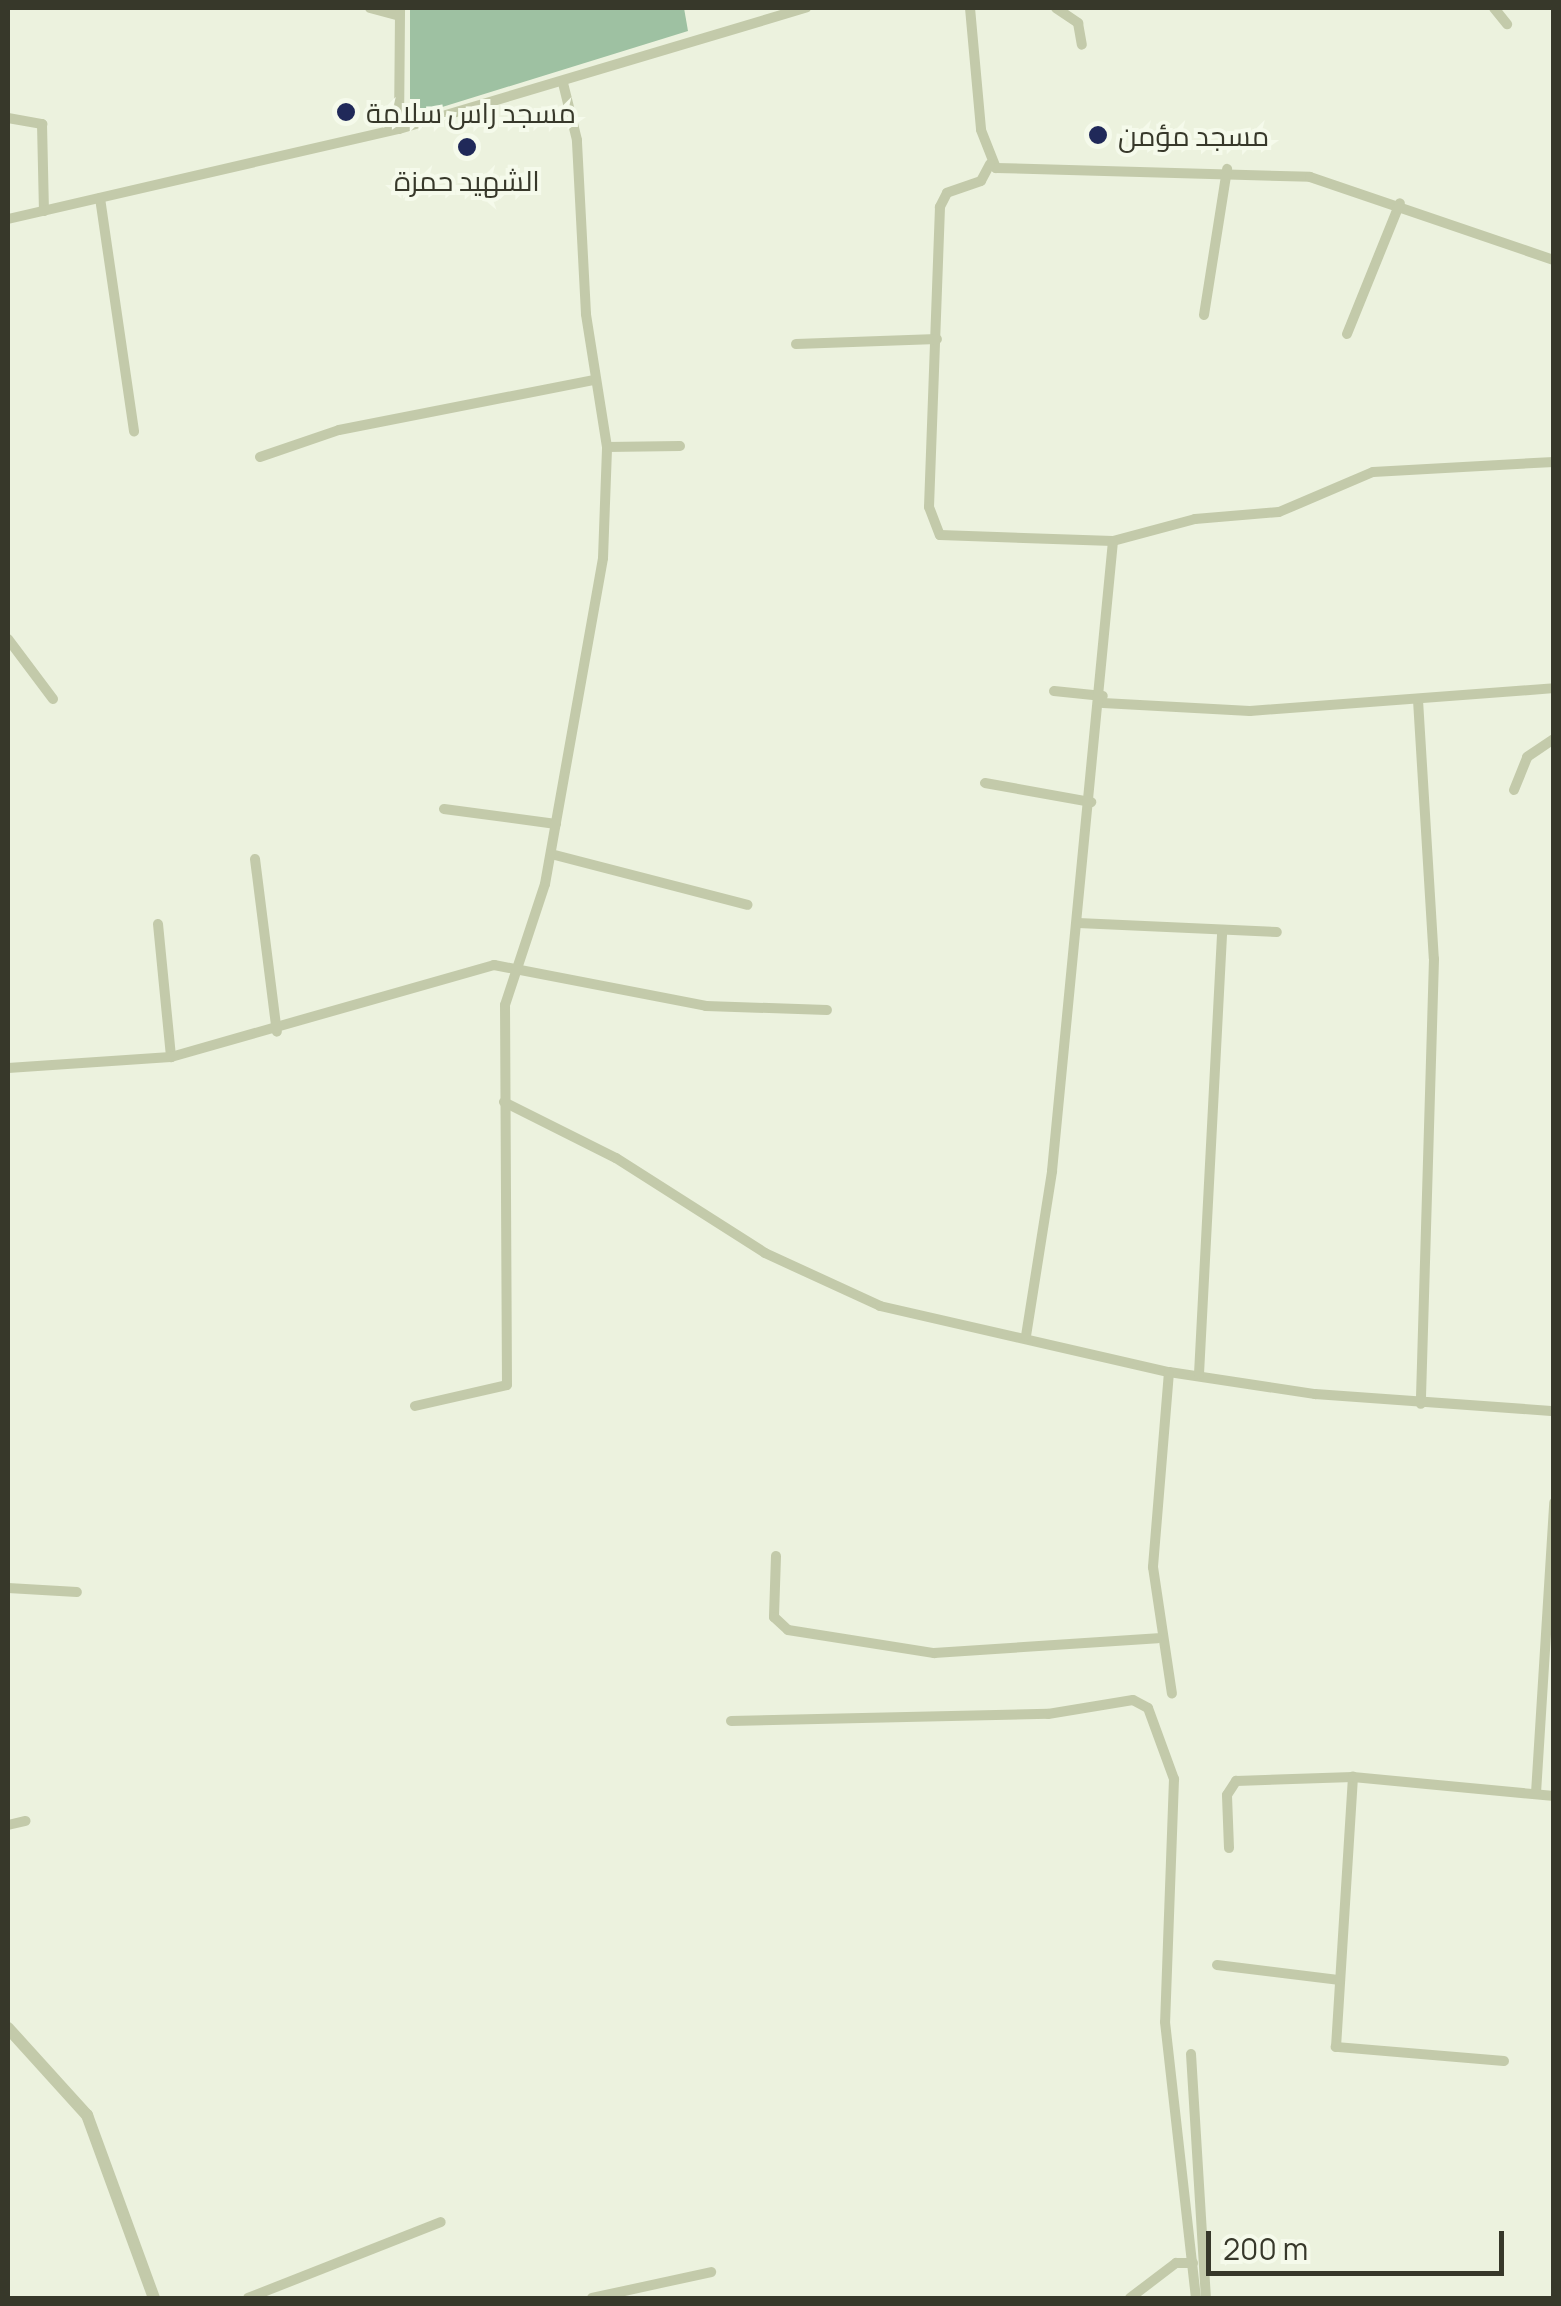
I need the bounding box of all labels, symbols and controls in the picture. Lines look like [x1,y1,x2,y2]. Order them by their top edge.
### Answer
place label: مسجد راس سلامة [366,95,576,129]
marker: مسجد راس سلامة [335,101,357,123]
place label: مسجد مؤمن [1118,118,1269,152]
marker: مسجد مؤمن [1087,124,1109,146]
marker: الشهيد حمزة [456,136,478,158]
place label: الشهيد حمزة [394,163,540,197]
scale bar [1211,2211,1508,2273]
text: 200 m [1223,2228,1308,2269]

